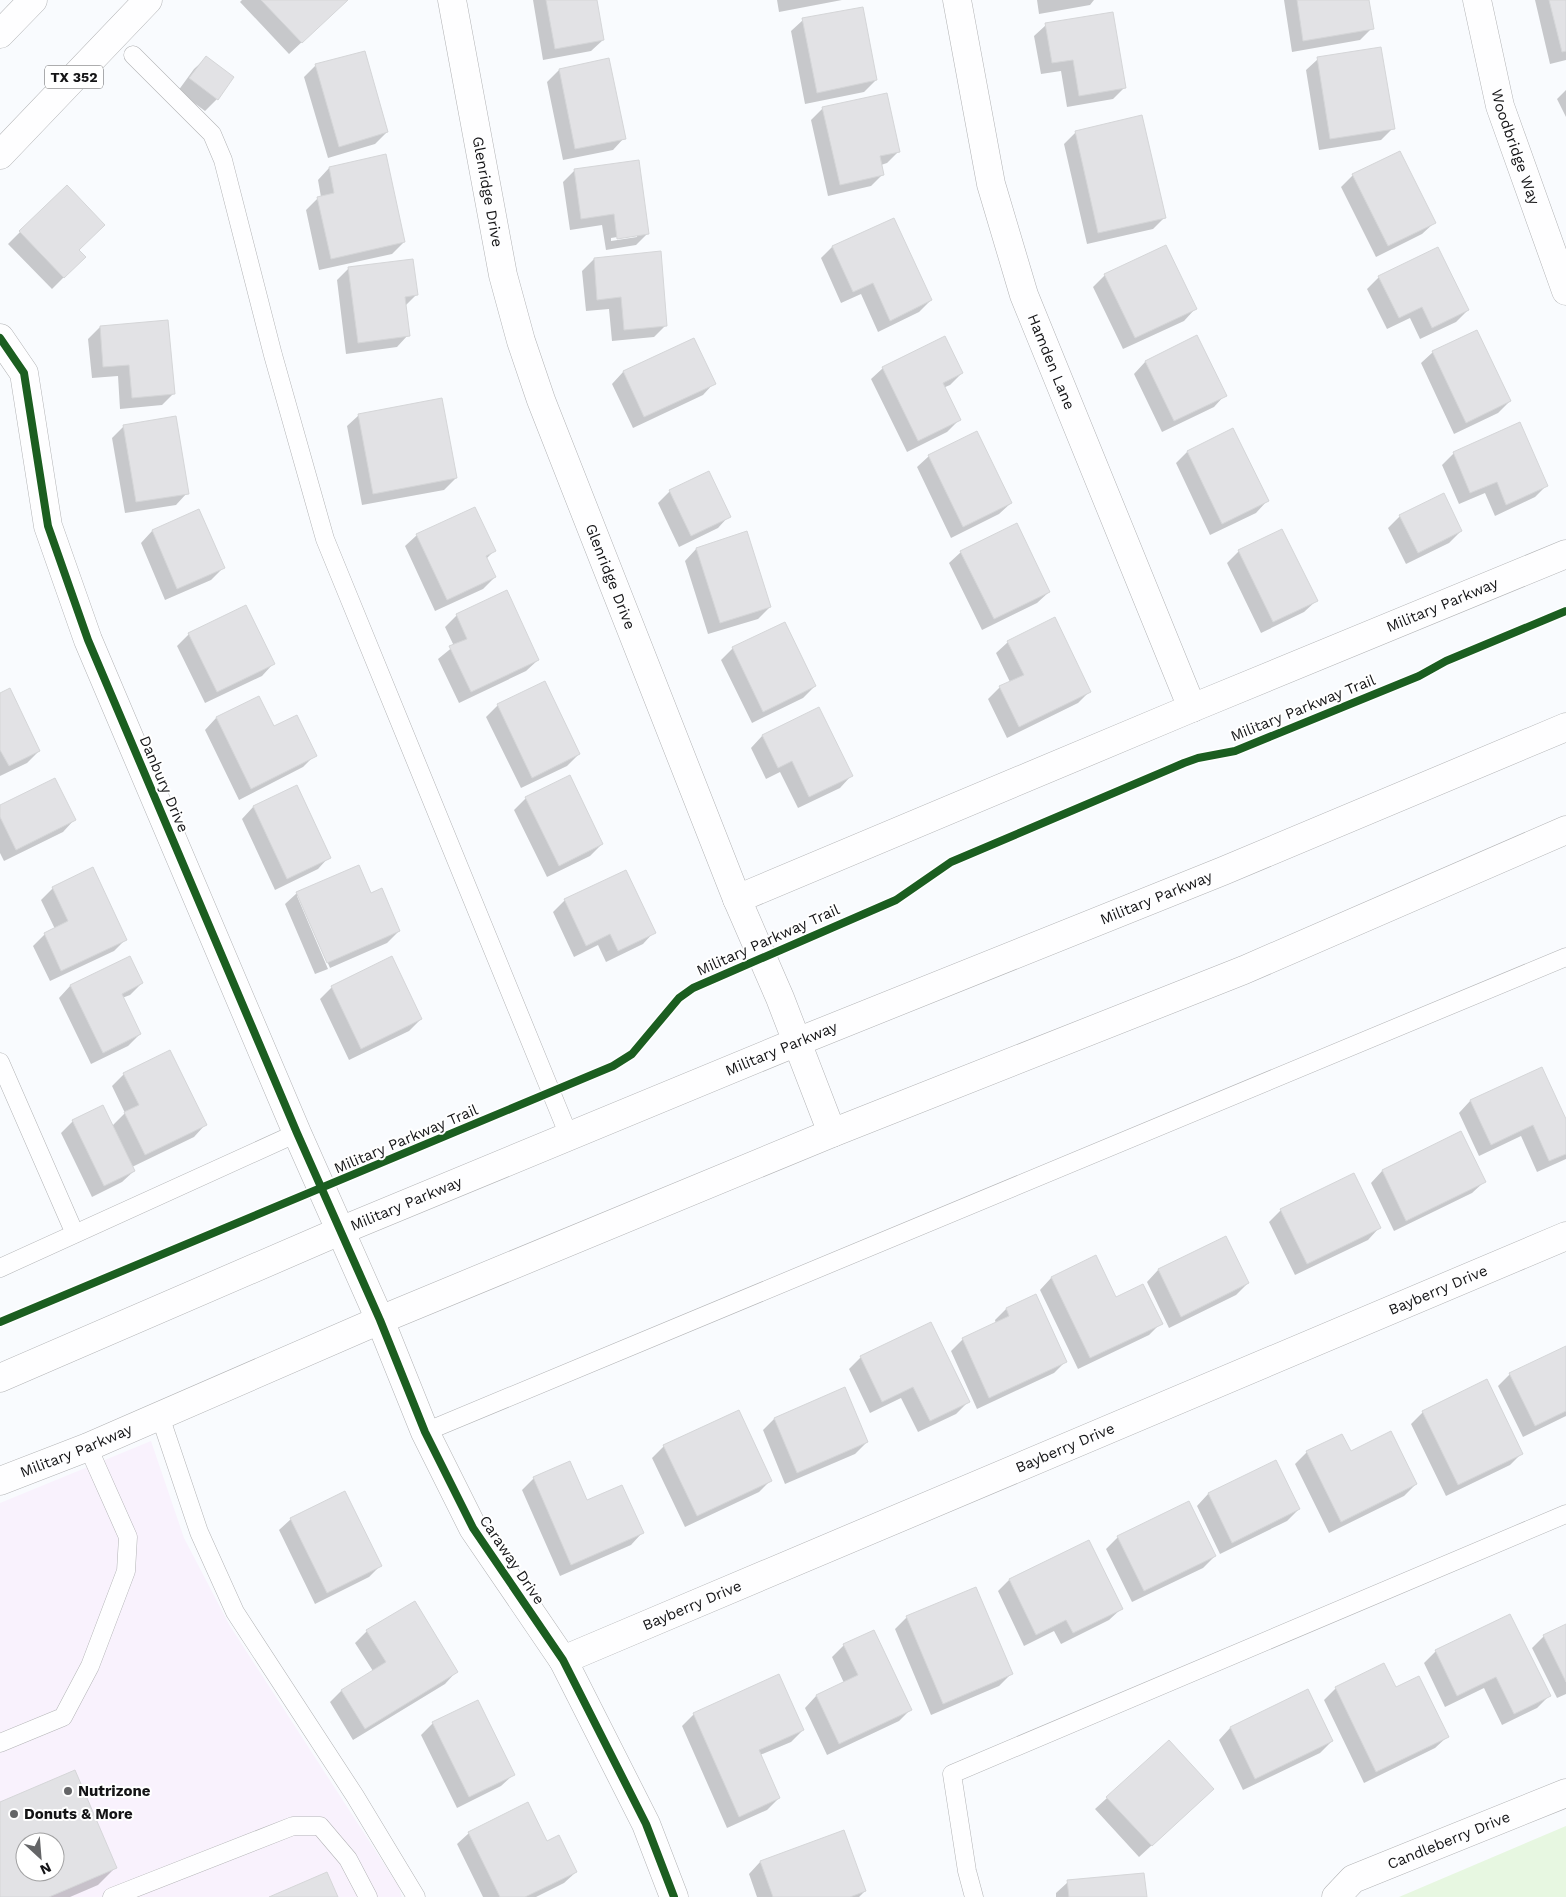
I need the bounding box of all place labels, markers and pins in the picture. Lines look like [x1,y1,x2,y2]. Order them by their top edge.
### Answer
place label: Nutrizone [78,1782,151,1800]
marker: Nutrizone [62,1785,74,1797]
place label: Donuts & More [24,1805,133,1823]
marker: Donuts & More [8,1808,20,1820]

